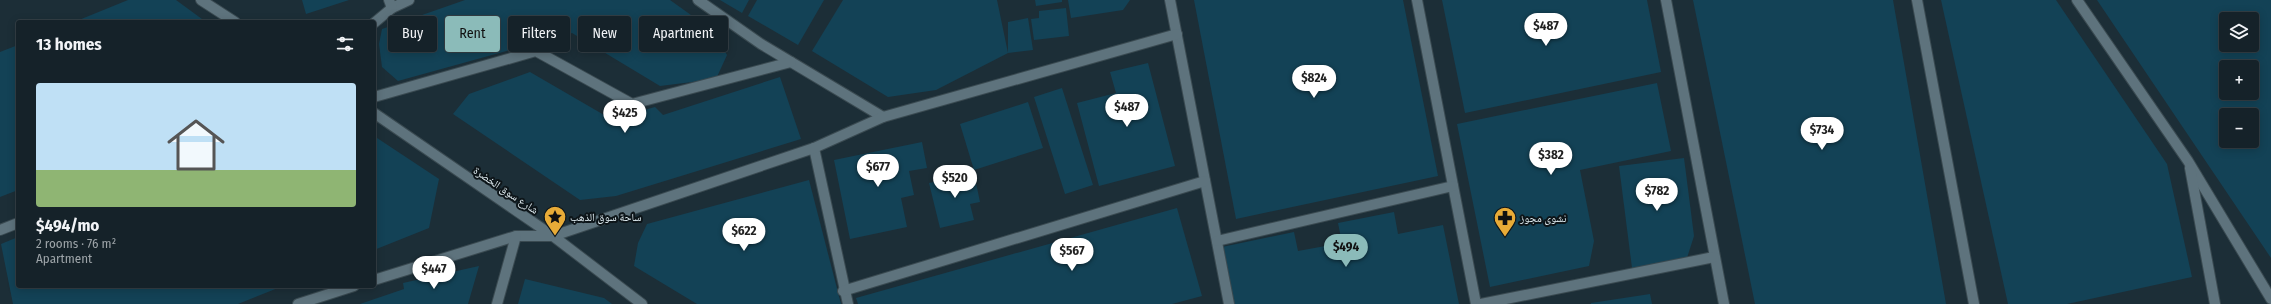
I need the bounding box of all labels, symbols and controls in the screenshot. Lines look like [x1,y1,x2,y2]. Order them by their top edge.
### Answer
map controls [2219,12,2259,148]
button: layers [2219,12,2259,52]
pin: $487 [1522,13,1570,47]
chip: Buy [388,16,437,52]
chip: Rent [445,16,500,52]
chip: Filters [508,16,570,52]
chip: New [578,16,631,52]
chip: Apartment [639,16,728,52]
text: $487 [1533,18,1559,33]
icon: filters [334,33,356,55]
text: 13 homes [36,34,102,55]
button: + [2219,60,2259,100]
pin: $824 [1290,65,1338,99]
text: $824 [1301,70,1327,85]
pin: $487 [1103,94,1151,128]
text: $487 [1114,99,1140,114]
pin: $425 [601,100,649,134]
text: $425 [612,105,638,120]
button: − [2219,108,2259,148]
icon: home [160,109,232,181]
pin: $734 [1798,117,1846,151]
text: $734 [1810,122,1834,137]
pin: $382 [1527,142,1575,176]
text: $382 [1538,147,1564,162]
pin: $677 [854,154,902,188]
text: $677 [866,159,890,174]
street label: شارع سوق الخضرة [471,164,541,217]
pin: $520 [931,165,979,199]
text: $520 [942,170,968,185]
pin: $782 [1633,178,1681,212]
text: $782 [1645,183,1669,198]
place icon: ساحة سوق الذهب [542,204,568,237]
pharmacy icon: نشوى مجوز [1492,205,1518,238]
place label: ساحة سوق الذهب [570,211,641,224]
place label: نشوى مجوز [1519,212,1567,225]
text: $494/mo [36,215,99,236]
pin: $622 [720,218,768,252]
text: $622 [731,223,757,238]
pin: $494 [1322,234,1370,268]
text: 2 rooms · 76 m² [36,236,116,251]
pin: $567 [1048,238,1096,272]
text: $494 [1333,239,1359,254]
text: $567 [1060,243,1084,258]
text: Apartment [36,251,92,266]
pin: $447 [410,256,458,290]
text: $447 [421,261,447,276]

